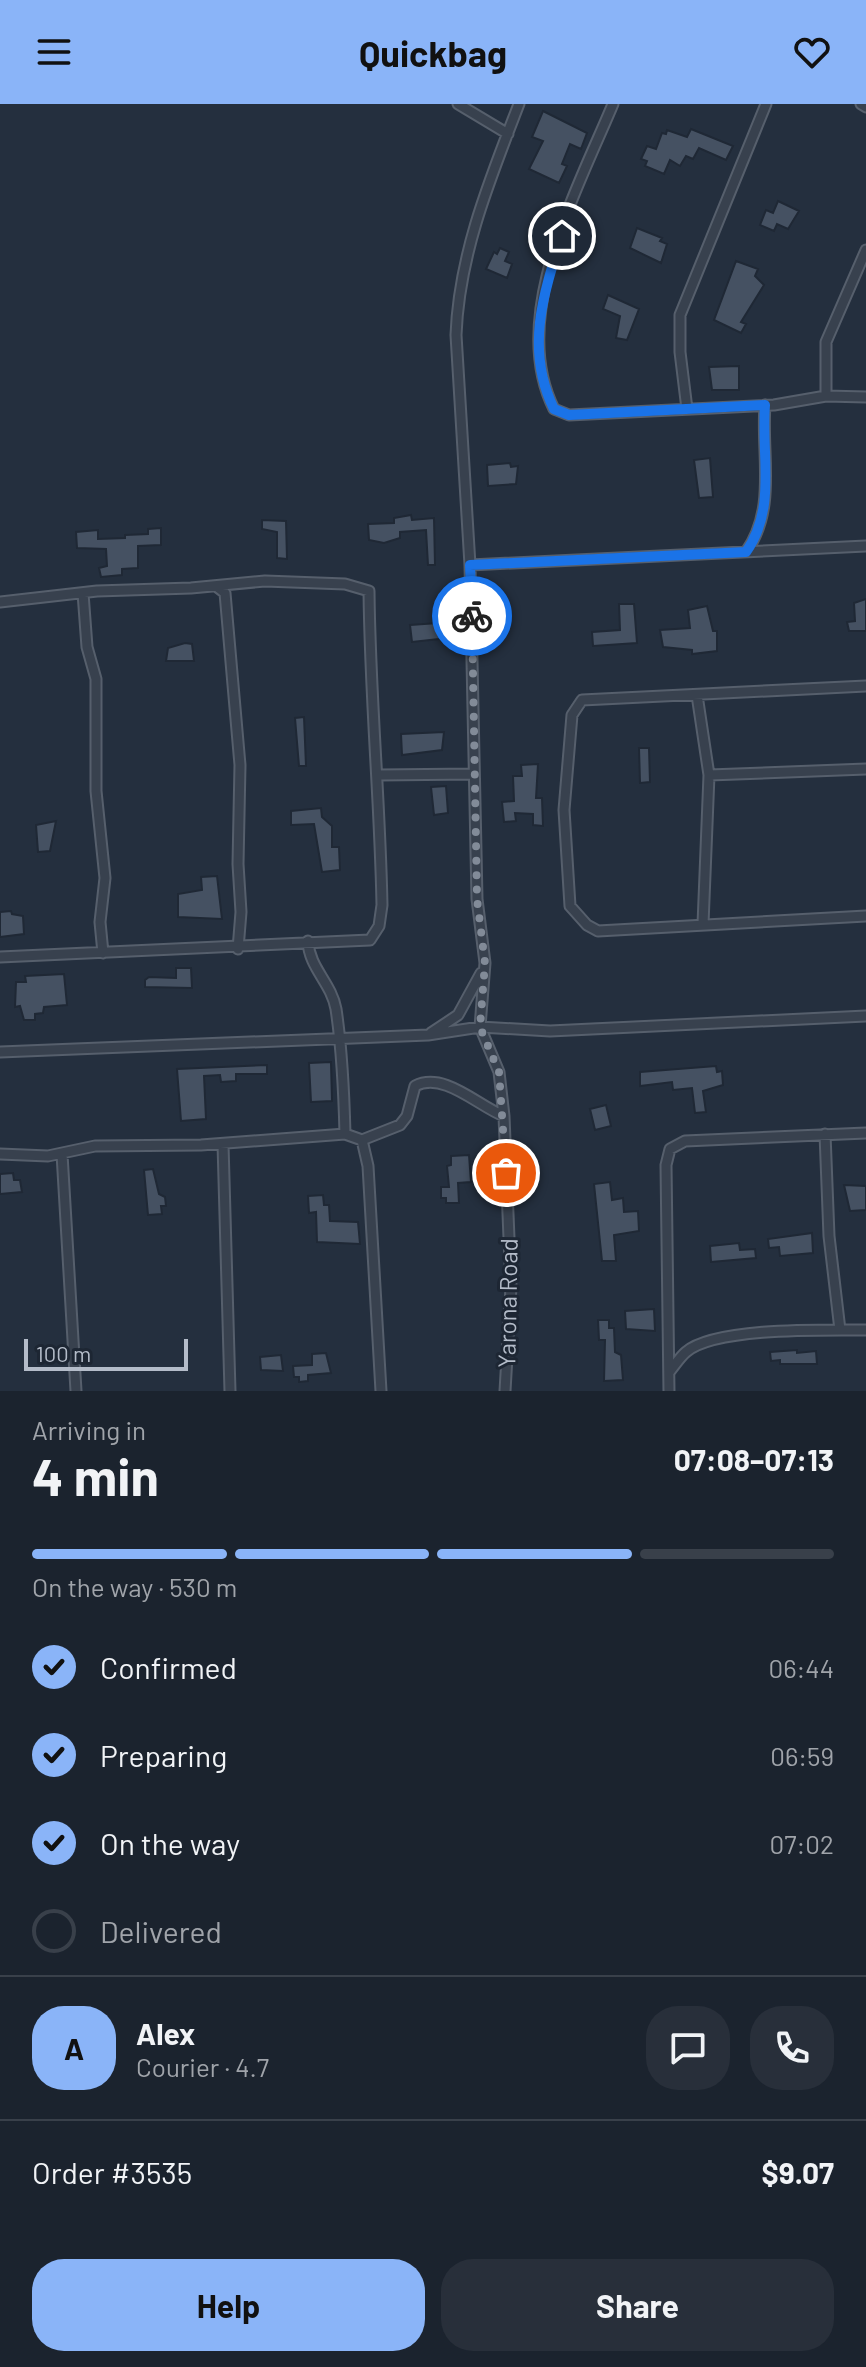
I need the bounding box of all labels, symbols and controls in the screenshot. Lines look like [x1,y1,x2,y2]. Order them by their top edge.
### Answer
icon: menu [32,30,76,74]
icon: heart [790,30,834,74]
text: Quickbag [359,31,507,74]
pin [528,202,596,270]
icon: home [540,214,584,258]
courier [432,576,512,656]
icon: bike [450,594,494,638]
pin [472,1139,540,1207]
icon: bag [484,1151,528,1195]
street label: Yarona Road [491,1238,523,1368]
scale bar [24,1335,188,1371]
text: 100 m [36,1340,91,1366]
text: Arriving in [32,1414,146,1445]
text: 07:08–07:13 [674,1441,834,1477]
text: 4 min [32,1444,159,1506]
text: On the way · 530 m [32,1571,237,1602]
icon: check [32,1645,76,1689]
text: Confirmed [100,1649,237,1685]
text: 06:44 [768,1652,834,1683]
icon: check [32,1733,76,1777]
text: Preparing [100,1737,227,1773]
text: 06:59 [770,1740,834,1771]
icon: check [32,1821,76,1865]
text: On the way [100,1825,240,1861]
text: 07:02 [770,1828,834,1859]
text: Delivered [100,1913,222,1949]
button: chat [646,2006,730,2090]
button: phone [750,2006,834,2090]
text: Alex [136,2015,195,2051]
text: A [64,2030,84,2066]
text: Courier · 4.7 [136,2051,269,2082]
text: Order #3535 [32,2154,192,2190]
text: $9.07 [762,2154,834,2190]
button: Help [32,2259,425,2351]
button: Share [441,2259,834,2351]

